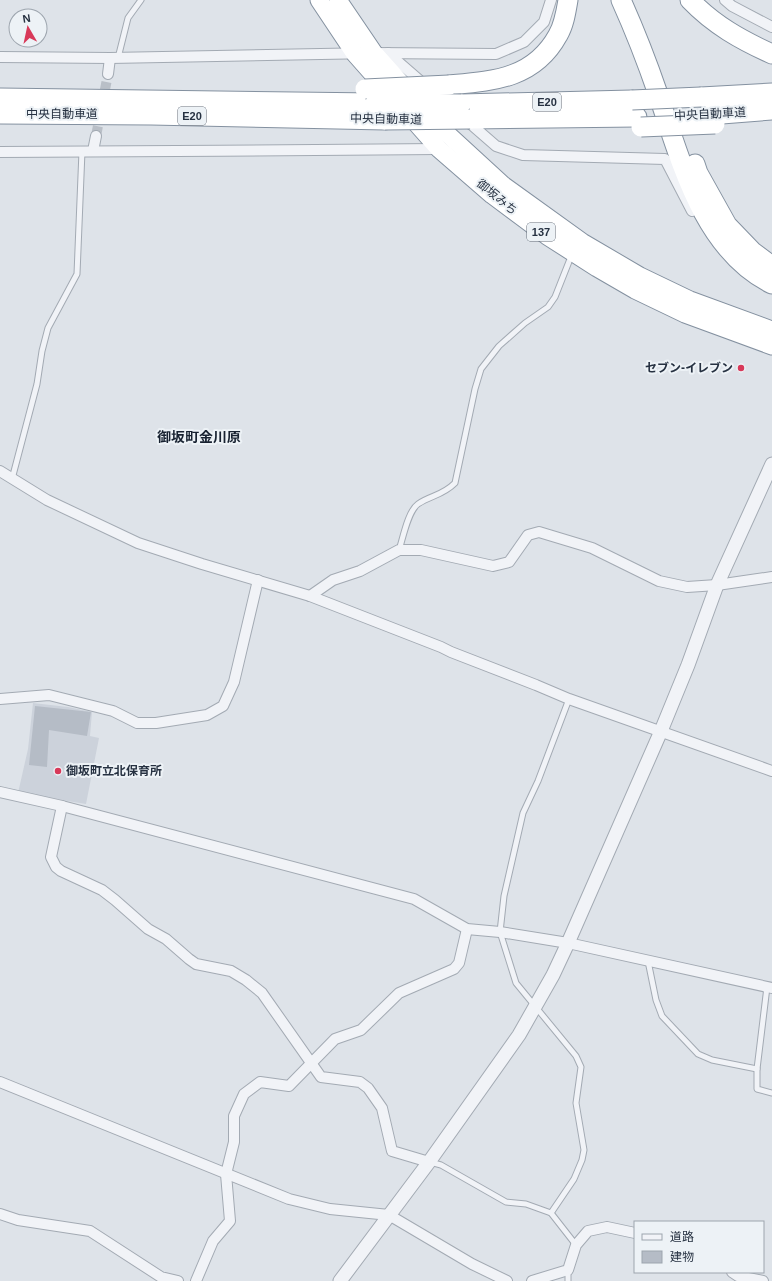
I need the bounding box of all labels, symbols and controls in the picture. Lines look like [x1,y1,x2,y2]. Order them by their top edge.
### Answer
north arrow [8,8,48,48]
text: N [22,12,31,25]
road number: E20 [533,93,561,111]
street label: 中央自動車道 [674,105,746,123]
street label: 中央自動車道 [26,107,98,121]
road number: E20 [178,107,206,125]
street label: 中央自動車道 [350,111,422,127]
street label: 御坂みち [474,176,520,218]
road number: 137 [527,223,555,241]
place label: セブン-イレブン [645,361,733,375]
marker: セブン-イレブン [736,363,746,373]
district label: 御坂町金川原 [157,429,241,445]
place label: 御坂町立北保育所 [66,764,162,778]
marker: 御坂町立北保育所 [53,766,63,776]
legend [634,1221,764,1273]
text: 道路 [670,1230,694,1244]
text: 建物 [670,1250,694,1264]

